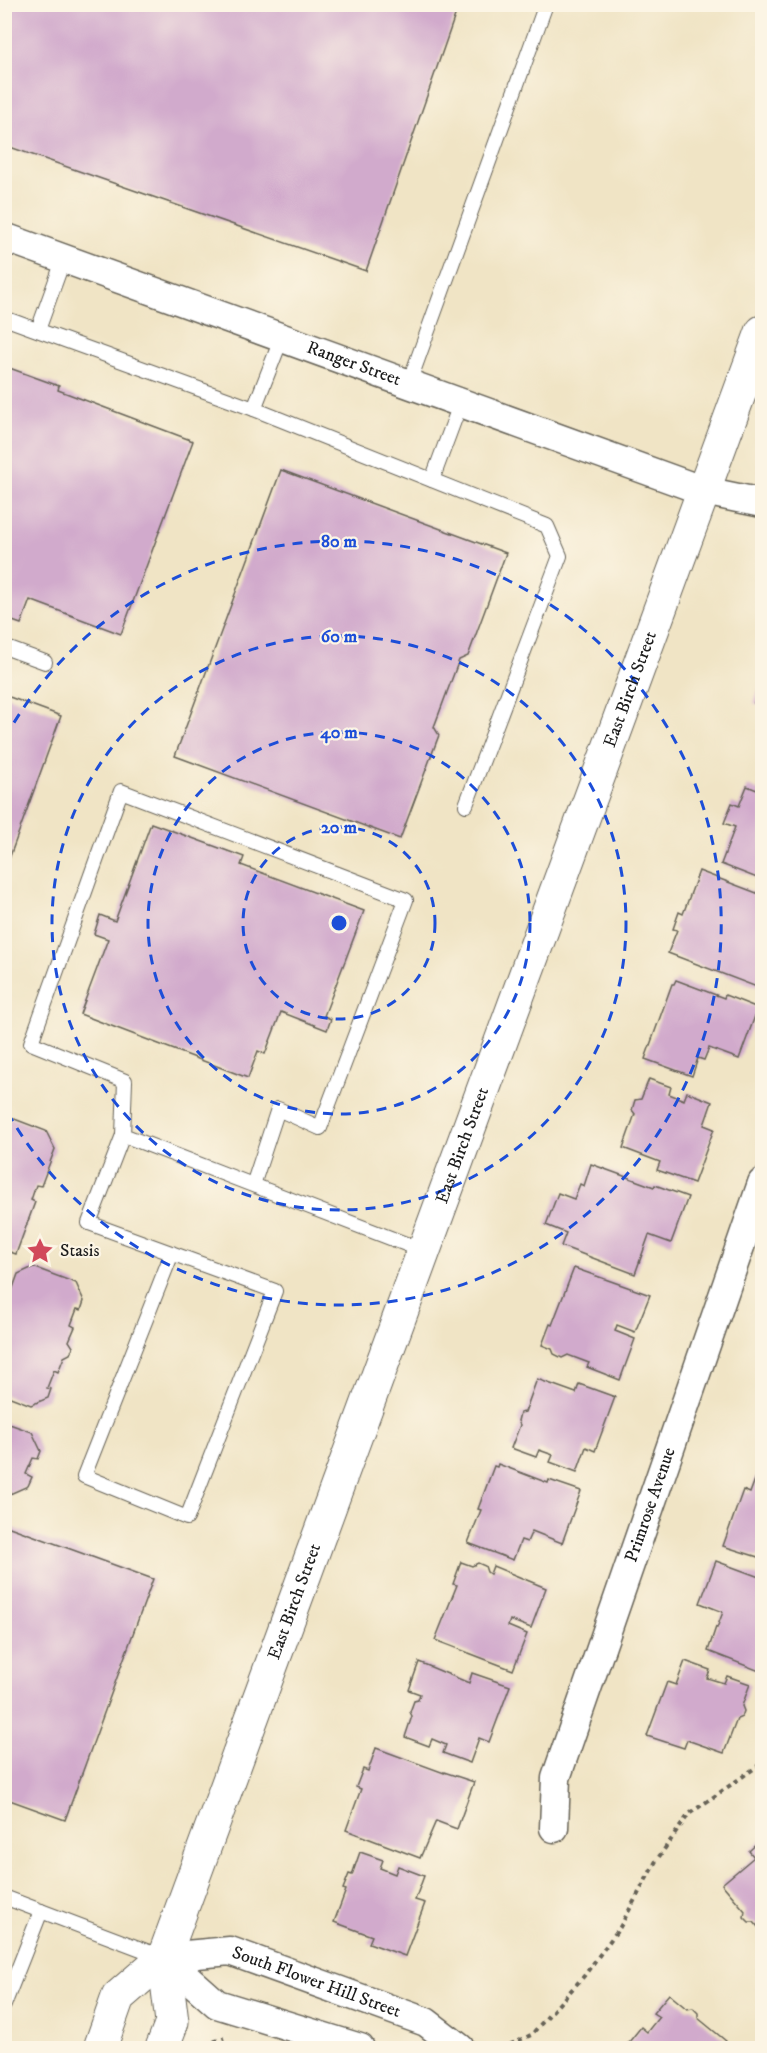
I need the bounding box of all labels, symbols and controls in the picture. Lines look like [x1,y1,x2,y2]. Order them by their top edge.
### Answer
street label: Ranger Street [304,337,404,391]
text: 80 m [321,531,358,553]
text: 60 m [321,626,358,648]
street label: East Birch Street [599,628,662,751]
text: 40 m [319,722,358,744]
text: 20 m [321,817,357,839]
centre of rings [329,913,349,933]
street label: East Birch Street [431,1084,494,1207]
place icon: Stasis [25,1236,55,1266]
place label: Stasis [60,1240,100,1262]
street label: Primrose Avenue [621,1445,681,1565]
street label: East Birch Street [263,1540,326,1663]
street label: South Flower Hill Street [229,1942,404,2023]

